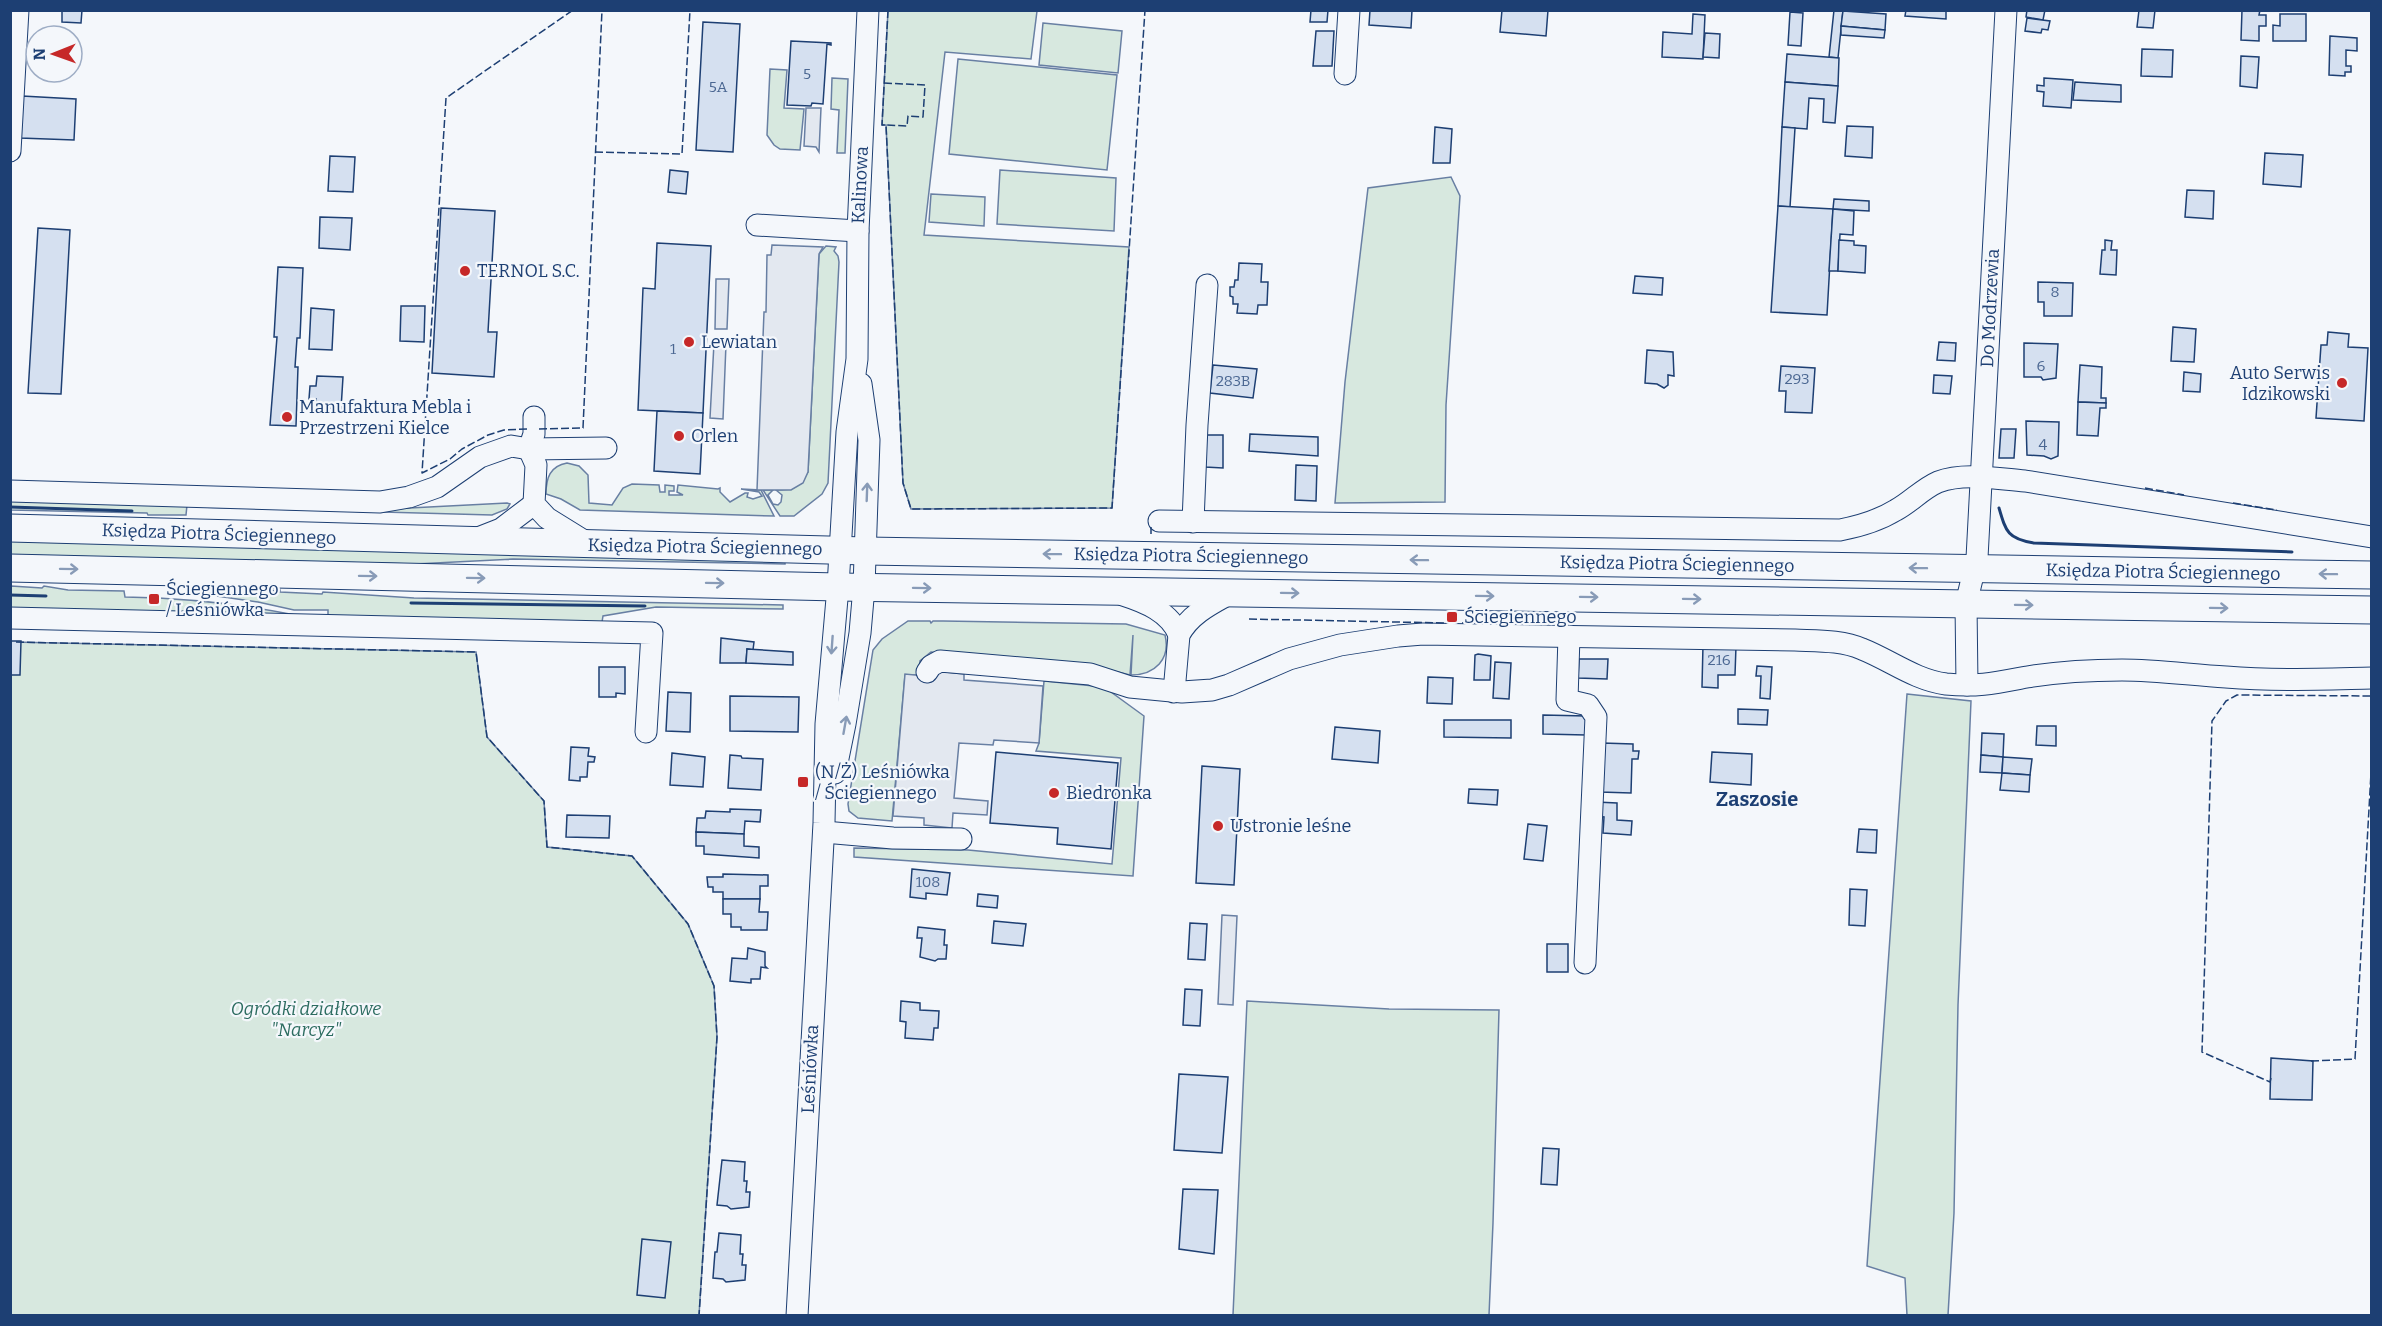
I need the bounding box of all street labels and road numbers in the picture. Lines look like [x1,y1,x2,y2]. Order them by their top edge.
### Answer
street label: Kalinowa [847,145,873,224]
street label: Do Modrzewia [1976,248,2004,368]
street label: Księdza Piotra Ściegiennego [101,519,337,549]
street label: Księdza Piotra Ściegiennego [587,534,823,560]
street label: Księdza Piotra Ściegiennego [1073,543,1309,569]
street label: Księdza Piotra Ściegiennego [1559,551,1795,577]
street label: Księdza Piotra Ściegiennego [2045,559,2281,585]
street label: Leśniówka [797,1024,823,1114]

